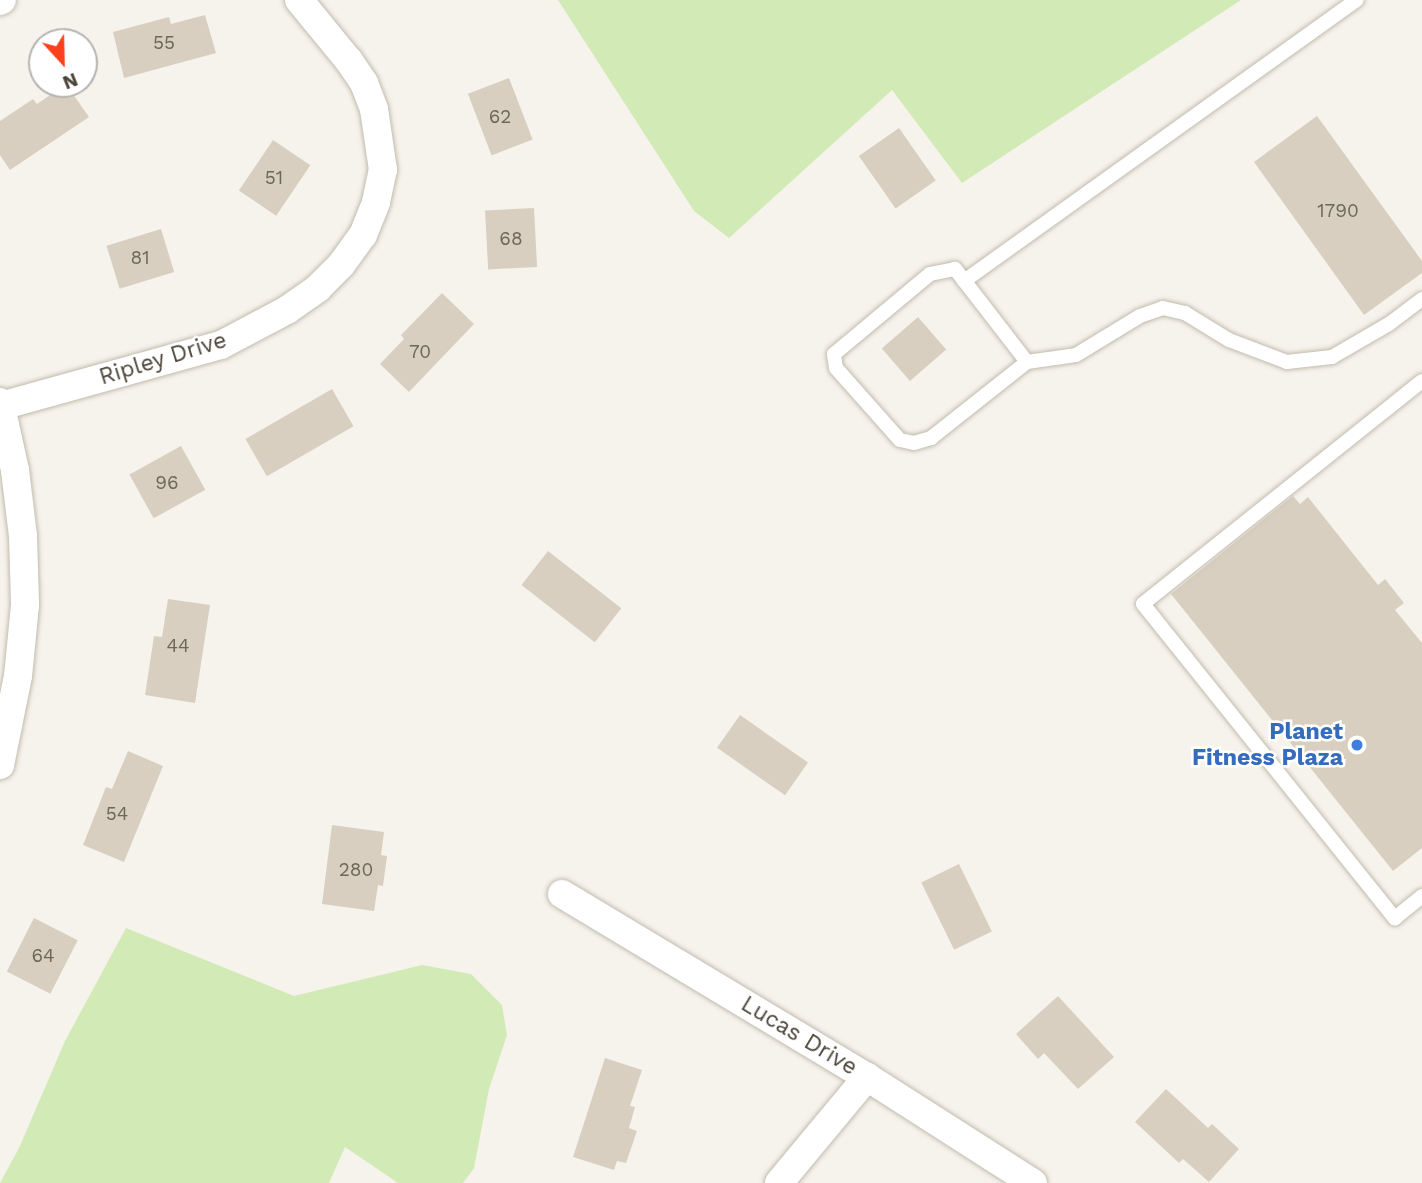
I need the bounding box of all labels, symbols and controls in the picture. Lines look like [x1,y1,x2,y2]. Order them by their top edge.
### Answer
north arrow [28,28,98,98]
house number: 55 [153,32,175,54]
text: N [59,68,81,94]
house number: 62 [489,106,511,128]
house number: 51 [265,167,283,189]
house number: 1790 [1317,200,1359,222]
house number: 68 [499,228,523,250]
house number: 81 [130,247,150,269]
street label: Ripley Drive [96,326,230,392]
house number: 70 [409,341,431,363]
house number: 96 [155,472,179,494]
house number: 44 [166,635,190,657]
place label: Planet Fitness Plaza [1192,718,1343,772]
marker: Planet Fitness Plaza [1349,737,1365,753]
house number: 54 [106,803,128,825]
house number: 280 [339,859,373,881]
house number: 64 [31,945,55,967]
street label: Lucas Drive [736,990,862,1082]

